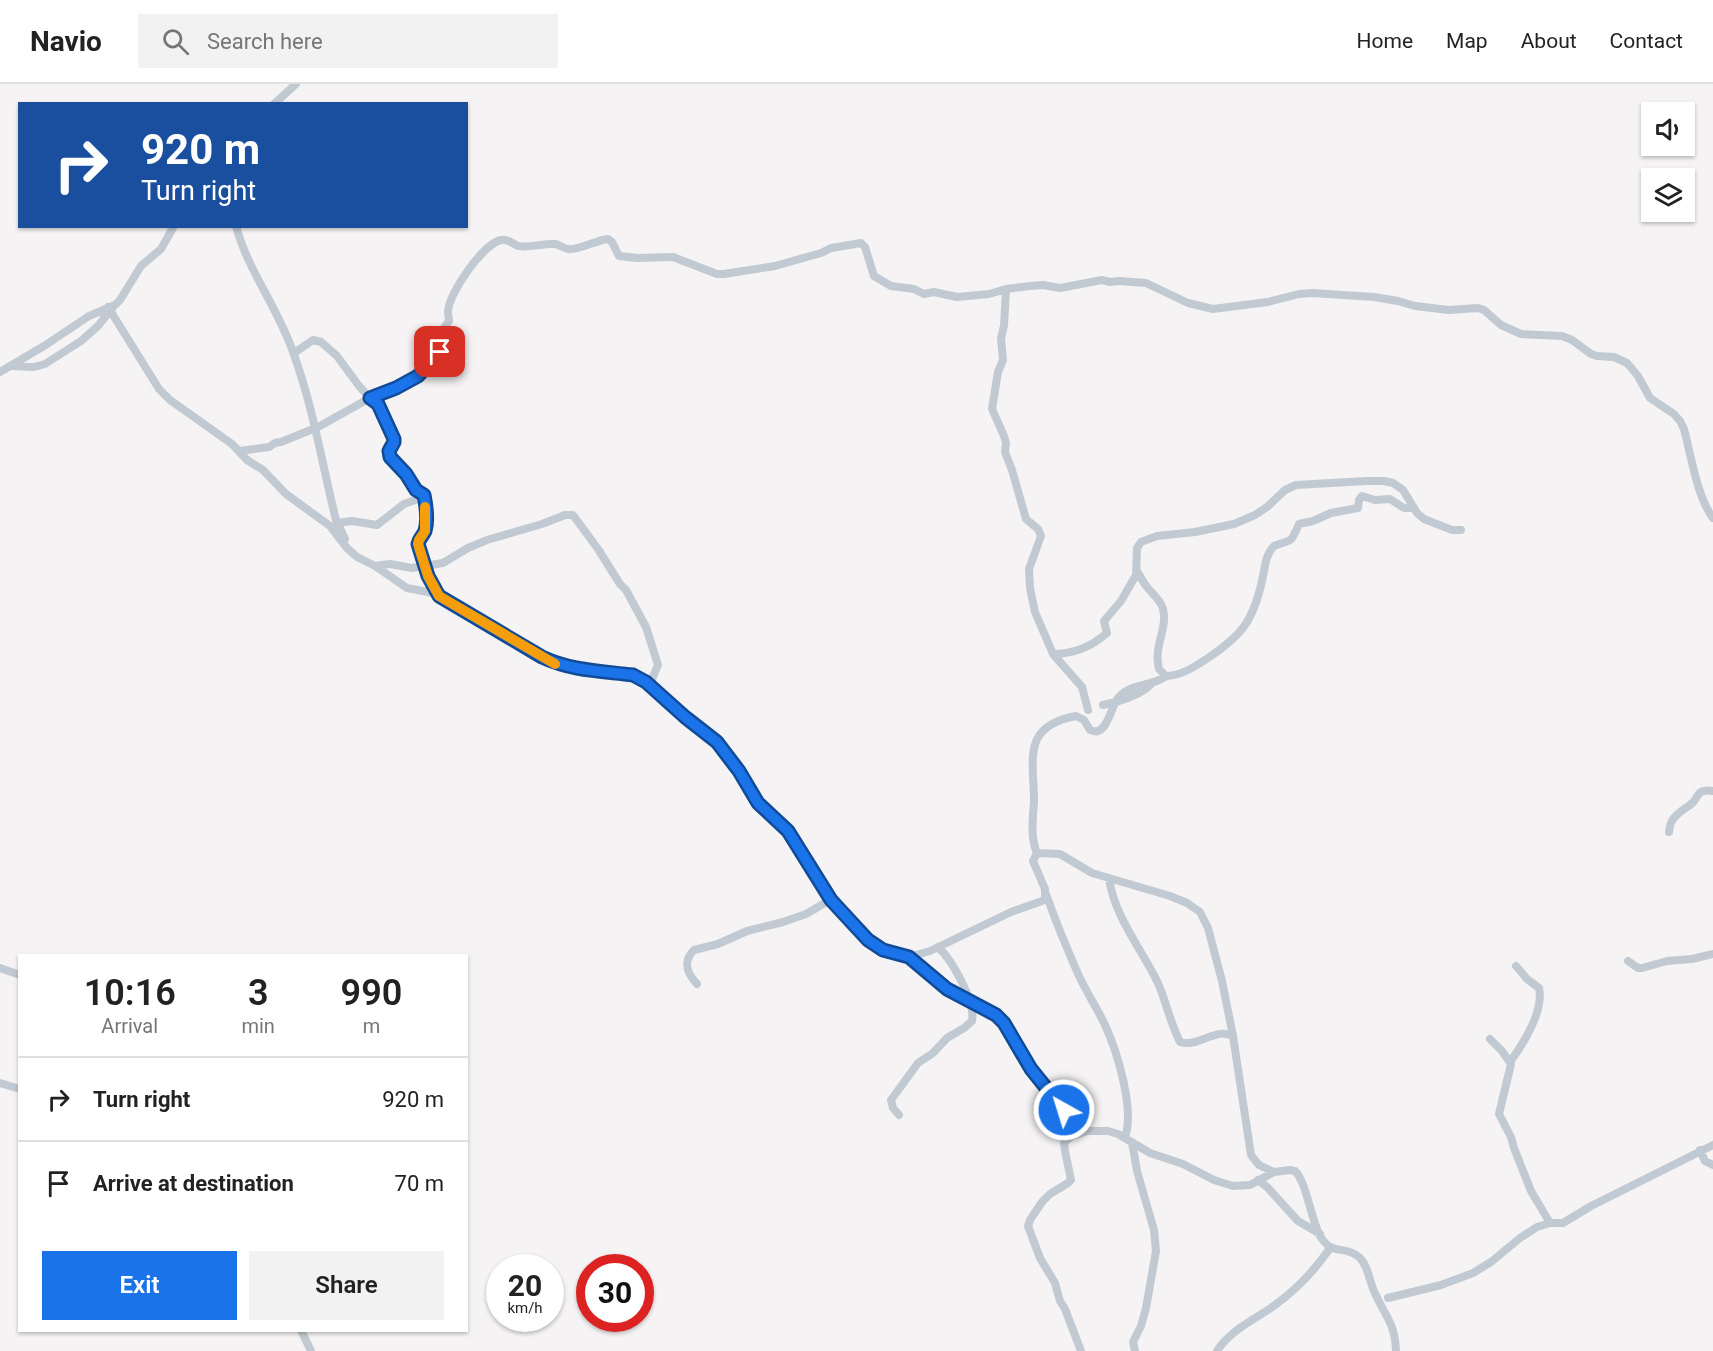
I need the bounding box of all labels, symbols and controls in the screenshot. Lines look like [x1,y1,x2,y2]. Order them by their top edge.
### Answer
search box [138,14,558,68]
text: Navio [30,25,102,58]
icon: search [159,25,192,58]
text: Search here [207,29,323,54]
text: Home [1357,29,1413,53]
text: Map [1446,29,1488,53]
text: About [1521,29,1577,53]
text: Contact [1610,29,1683,53]
map controls [1641,102,1695,222]
button: sound [1641,102,1695,156]
text: 920 m [141,125,260,174]
icon: right [42,126,120,204]
button: layers [1641,168,1695,222]
text: Turn right [141,175,256,207]
pin [414,326,465,377]
icon: arrive [423,335,456,368]
text: 10:16 [84,972,176,1014]
text: 3 [248,972,268,1014]
text: 990 [341,972,402,1014]
text: Arrival [101,1014,158,1038]
text: min [241,1014,275,1038]
text: m [363,1014,380,1038]
position arrow [1032,1078,1096,1142]
icon: right [42,1083,75,1116]
text: Turn right [93,1087,190,1112]
text: 920 m [382,1087,444,1112]
icon: arrive [42,1167,75,1200]
text: Arrive at destination [93,1171,294,1196]
text: 70 m [395,1171,444,1196]
button: Exit [42,1251,237,1320]
button: Share [249,1251,444,1320]
speed limit sign: 30 [576,1254,654,1332]
text: 20 [508,1268,542,1303]
text: km/h [507,1299,543,1317]

